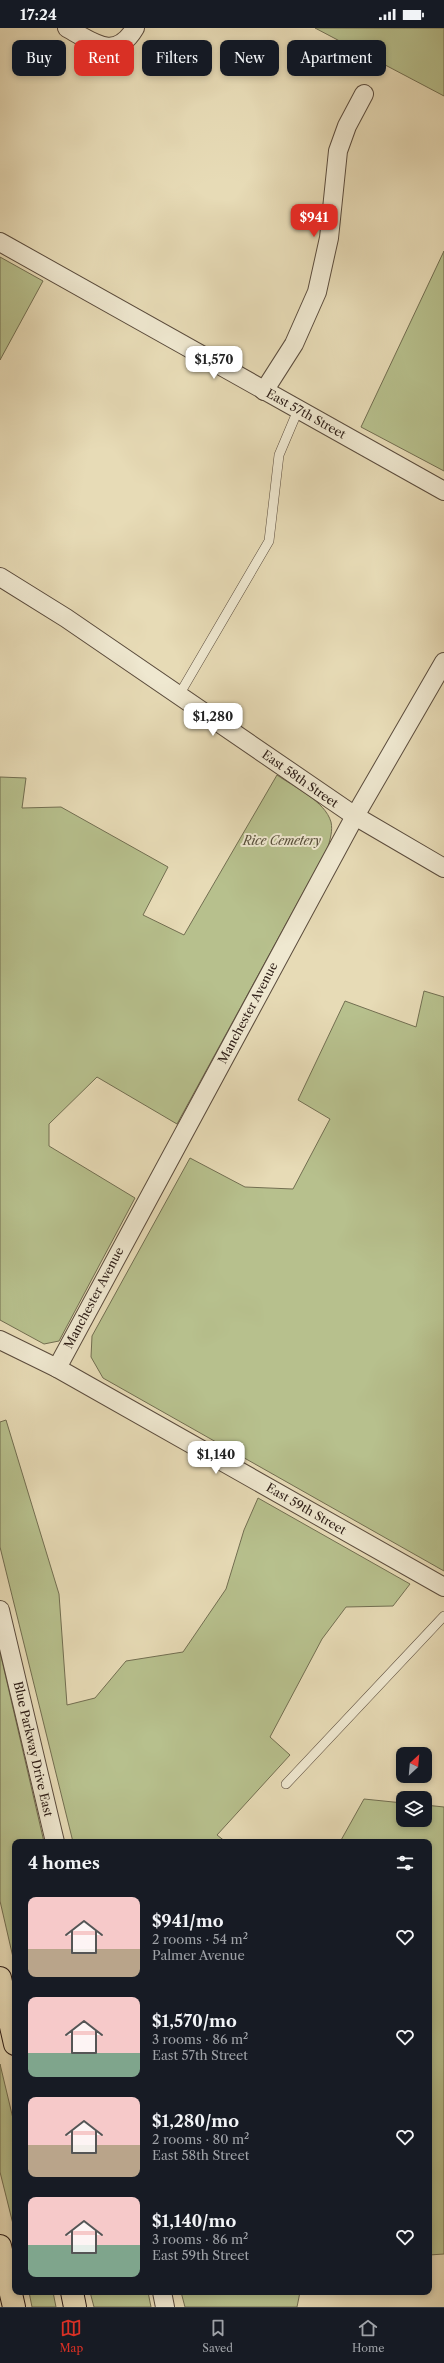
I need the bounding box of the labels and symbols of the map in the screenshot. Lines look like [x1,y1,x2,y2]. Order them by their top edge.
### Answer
pin: $941 [290,204,338,238]
pin: $1,570 [181,346,247,380]
street label: East 57th Street [264,386,349,442]
pin: $1,280 [180,703,246,737]
street label: East 58th Street [259,747,342,811]
park label: Rice Cemetery [242,833,321,848]
street label: Manchester Avenue [214,959,281,1066]
street label: Manchester Avenue [60,1244,127,1351]
pin: $1,140 [183,1441,249,1475]
street label: East 59th Street [264,1480,349,1538]
street label: Blue Parkway Drive East [11,1680,57,1819]
north arrow [396,1747,432,1783]

